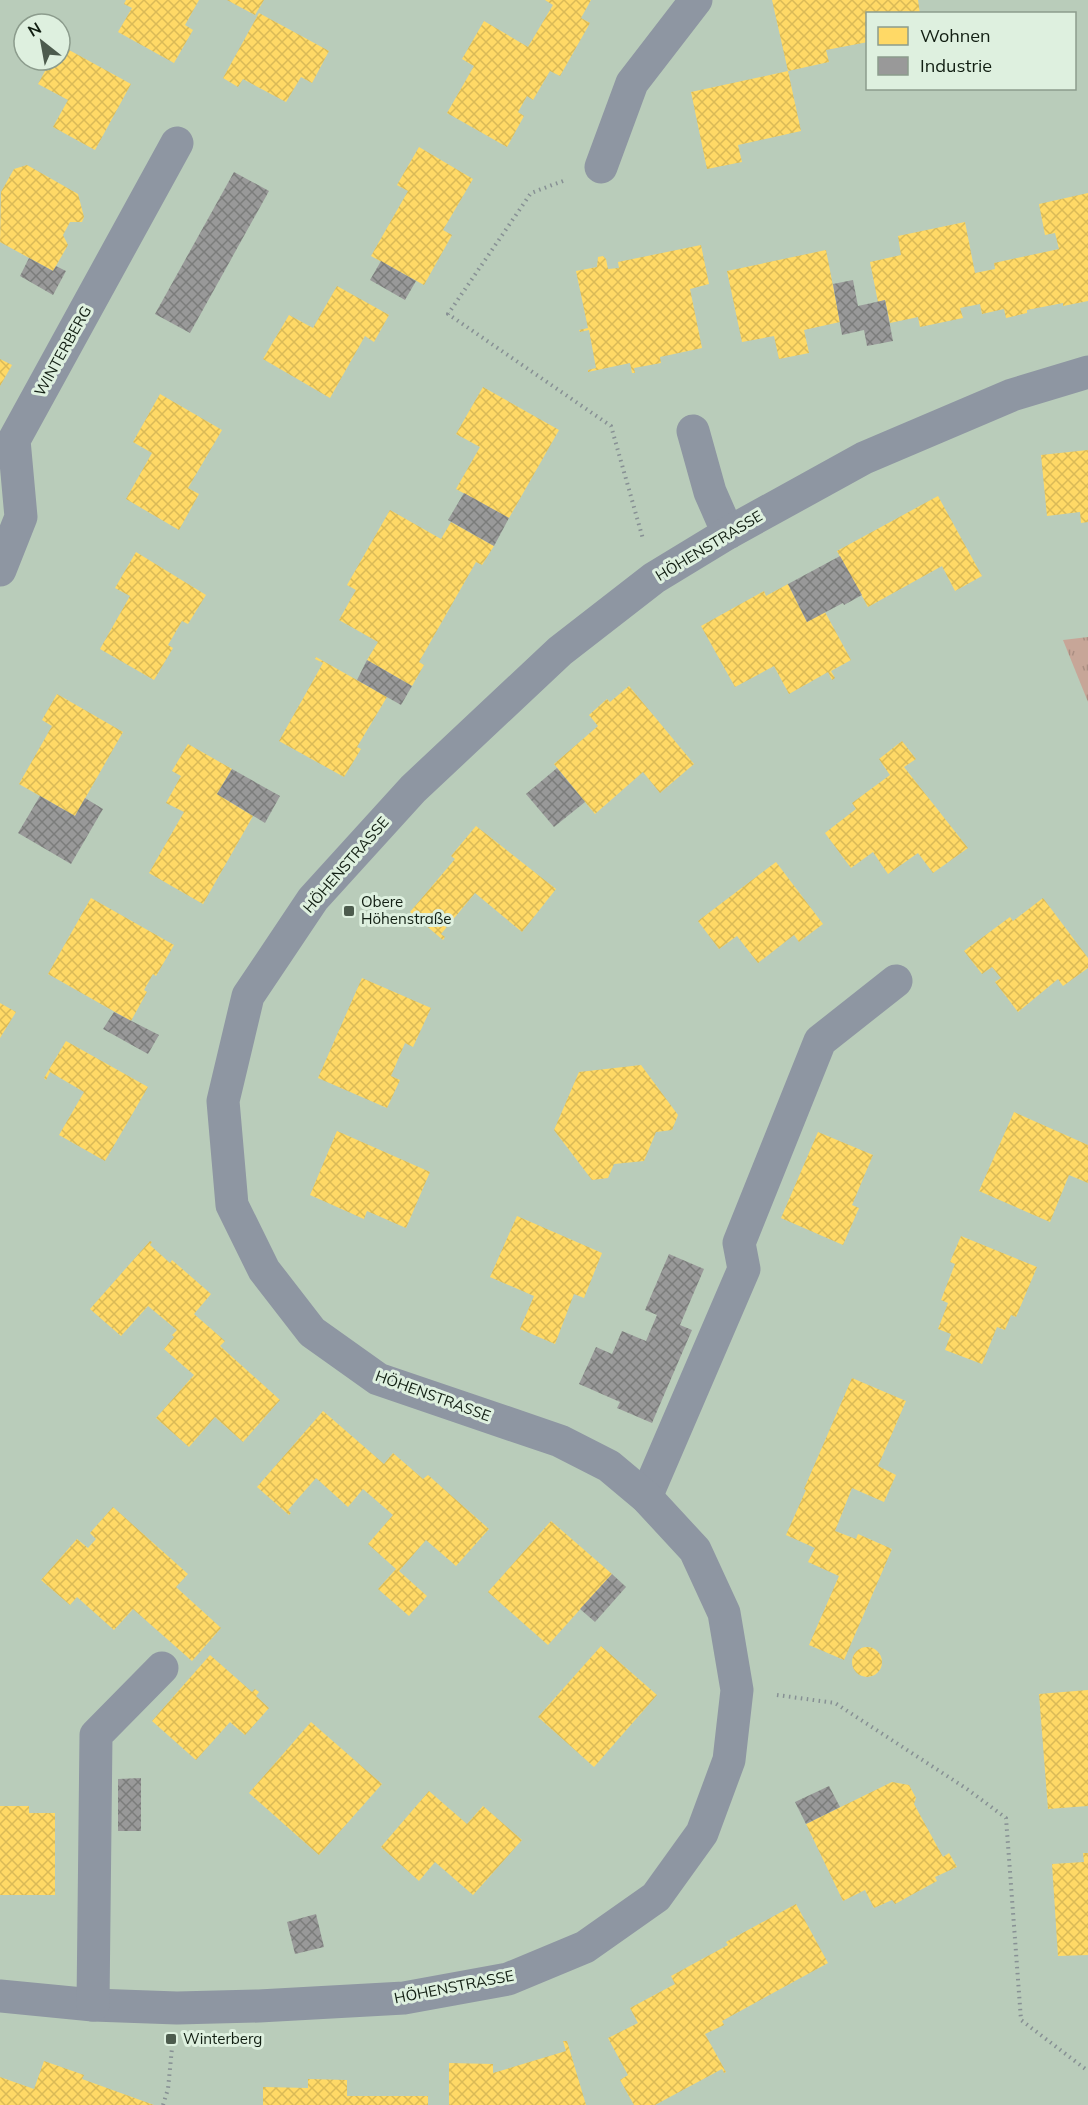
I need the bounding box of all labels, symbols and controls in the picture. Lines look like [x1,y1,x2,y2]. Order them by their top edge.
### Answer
north arrow [12,12,72,72]
legend [866,12,1076,90]
text: N [24,17,45,41]
text: Wohnen [920,24,991,47]
text: Industrie [920,54,992,77]
street label: WINTERBERG [30,302,95,399]
street label: HÖHENSTRASSE [652,506,766,585]
street label: HÖHENSTRASSE [299,812,393,917]
place label: Obere Höhenstraße [361,892,451,928]
marker: Obere Höhenstraße [342,904,356,918]
street label: HÖHENSTRASSE [373,1366,494,1425]
street label: HÖHENSTRASSE [392,1966,515,2007]
place label: Winterberg [183,2029,262,2048]
marker: Winterberg [164,2032,178,2046]

